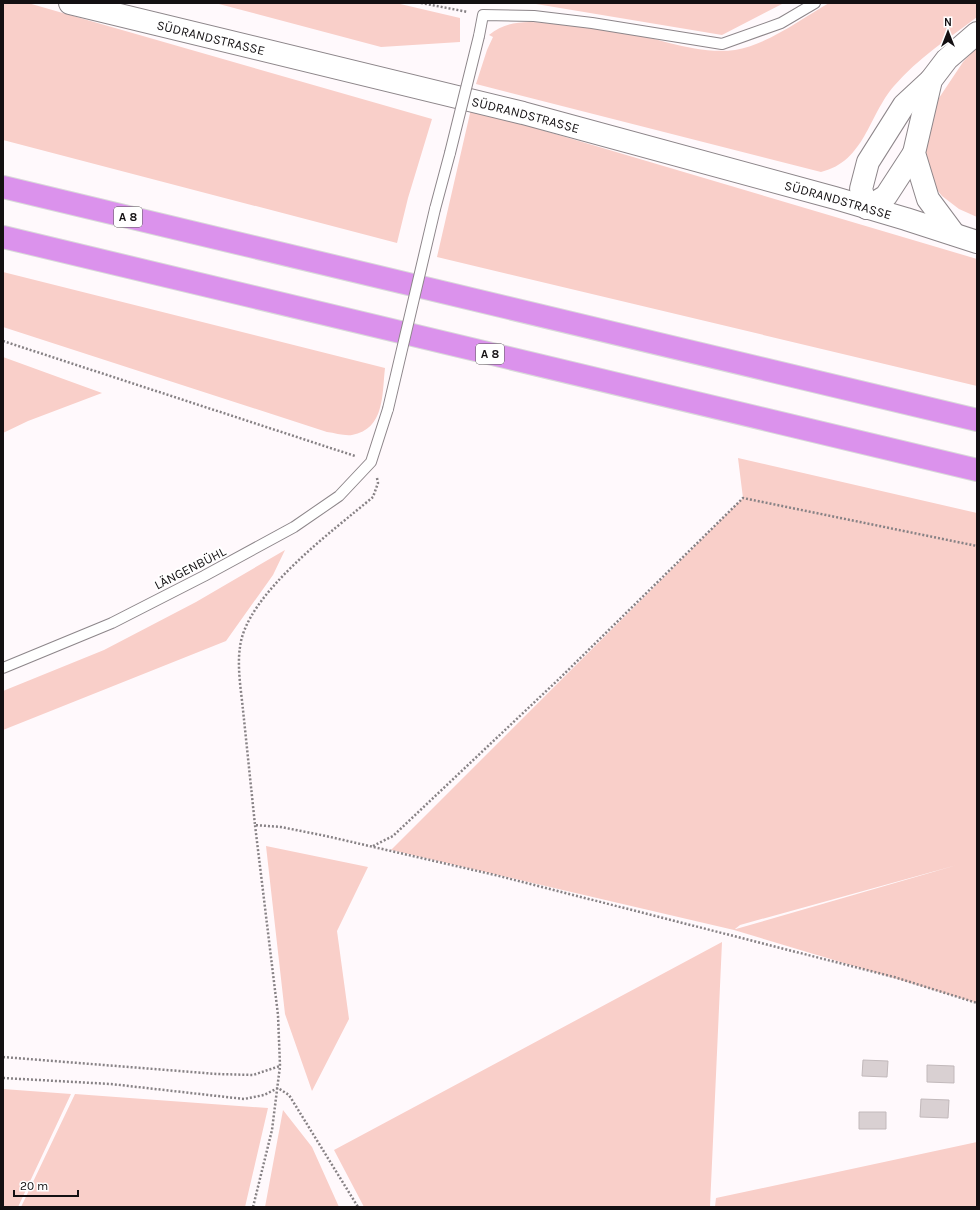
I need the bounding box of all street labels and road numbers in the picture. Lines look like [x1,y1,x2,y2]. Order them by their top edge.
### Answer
street label: SÜDRANDSTRASSE [155,17,266,58]
street label: SÜDRANDSTRASSE [470,93,581,136]
street label: SÜDRANDSTRASSE [783,177,894,222]
road number: A 8 [114,207,142,227]
road number: A 8 [476,344,504,364]
street label: LÄNGENBÜHL [151,543,228,592]

